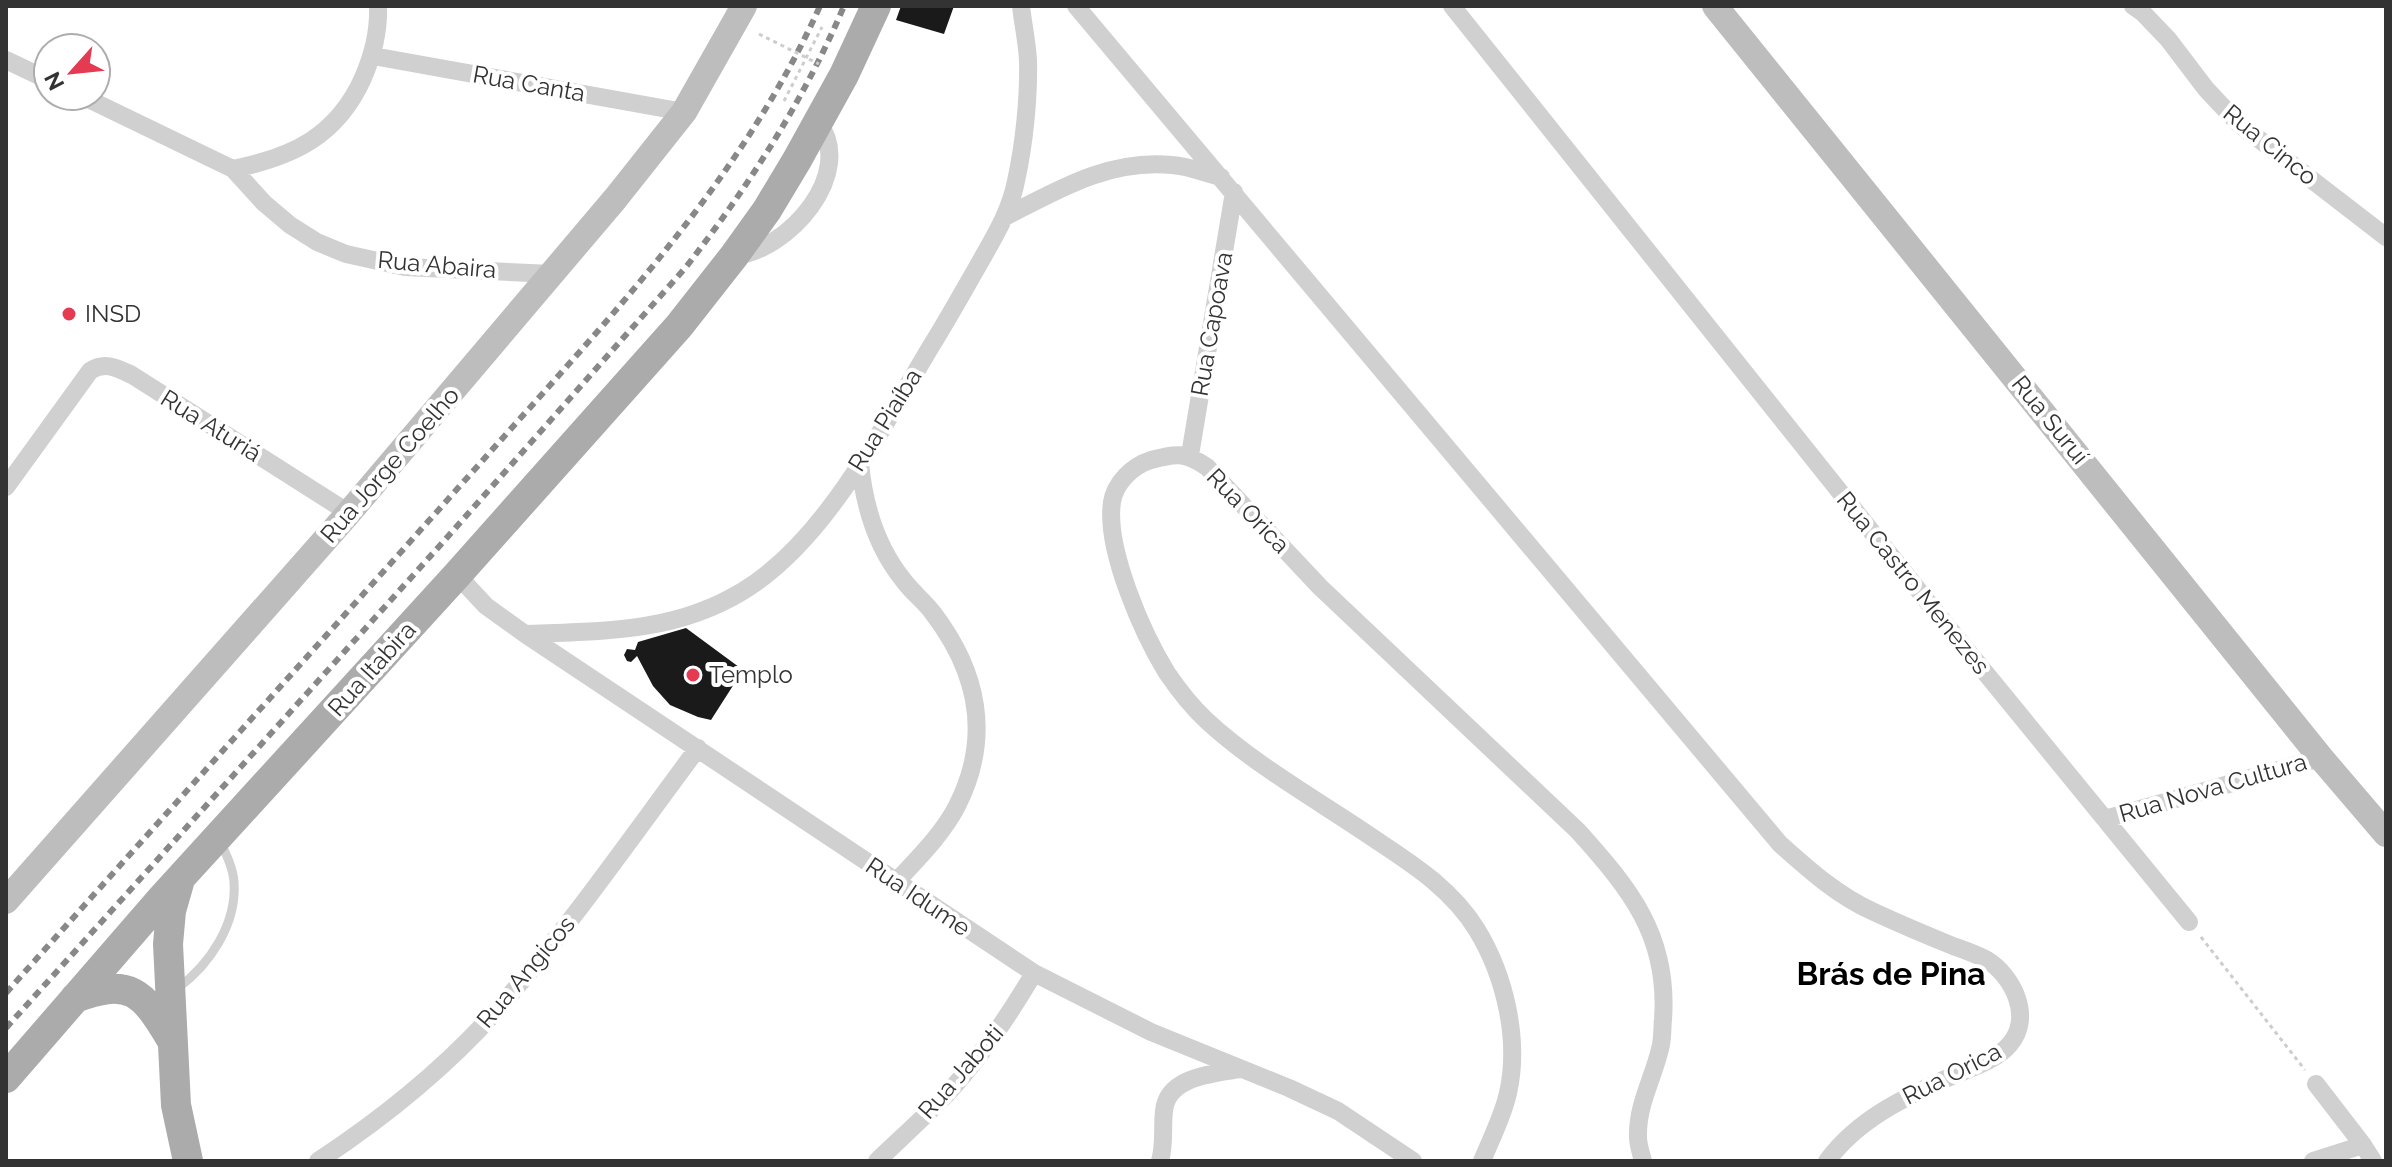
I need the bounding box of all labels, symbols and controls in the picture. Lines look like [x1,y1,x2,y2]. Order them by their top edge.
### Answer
north arrow [32,32,112,112]
street label: Rua Canta [471,59,587,108]
text: N [39,68,70,94]
street label: Rua Cinco [2218,98,2323,191]
street label: Rua Abaira [377,245,498,284]
street label: Rua Capoava [1185,250,1238,398]
place label: INSD [85,299,141,328]
marker: INSD [60,305,78,323]
street label: Rua Piaíba [842,363,927,476]
street label: Rua Suruí [2006,369,2095,470]
street label: Rua Jorge Coelho [314,381,465,548]
street label: Rua Aturiá [156,383,267,468]
street label: Rua Orica [1201,462,1296,559]
street label: Rua Castro Menezes [1831,485,1996,680]
street label: Rua Itabira [322,615,422,722]
place label: Templo [709,660,793,689]
marker: Templo [684,666,702,684]
street label: Rua Nova Cultura [2116,747,2310,828]
street label: Rua Idume [860,851,976,942]
street label: Rua Angicos [470,910,581,1034]
district label: Brás de Pina [1796,955,1986,992]
street label: Rua Jaboti [912,1019,1009,1125]
street label: Rua Orica [1898,1036,2006,1111]

